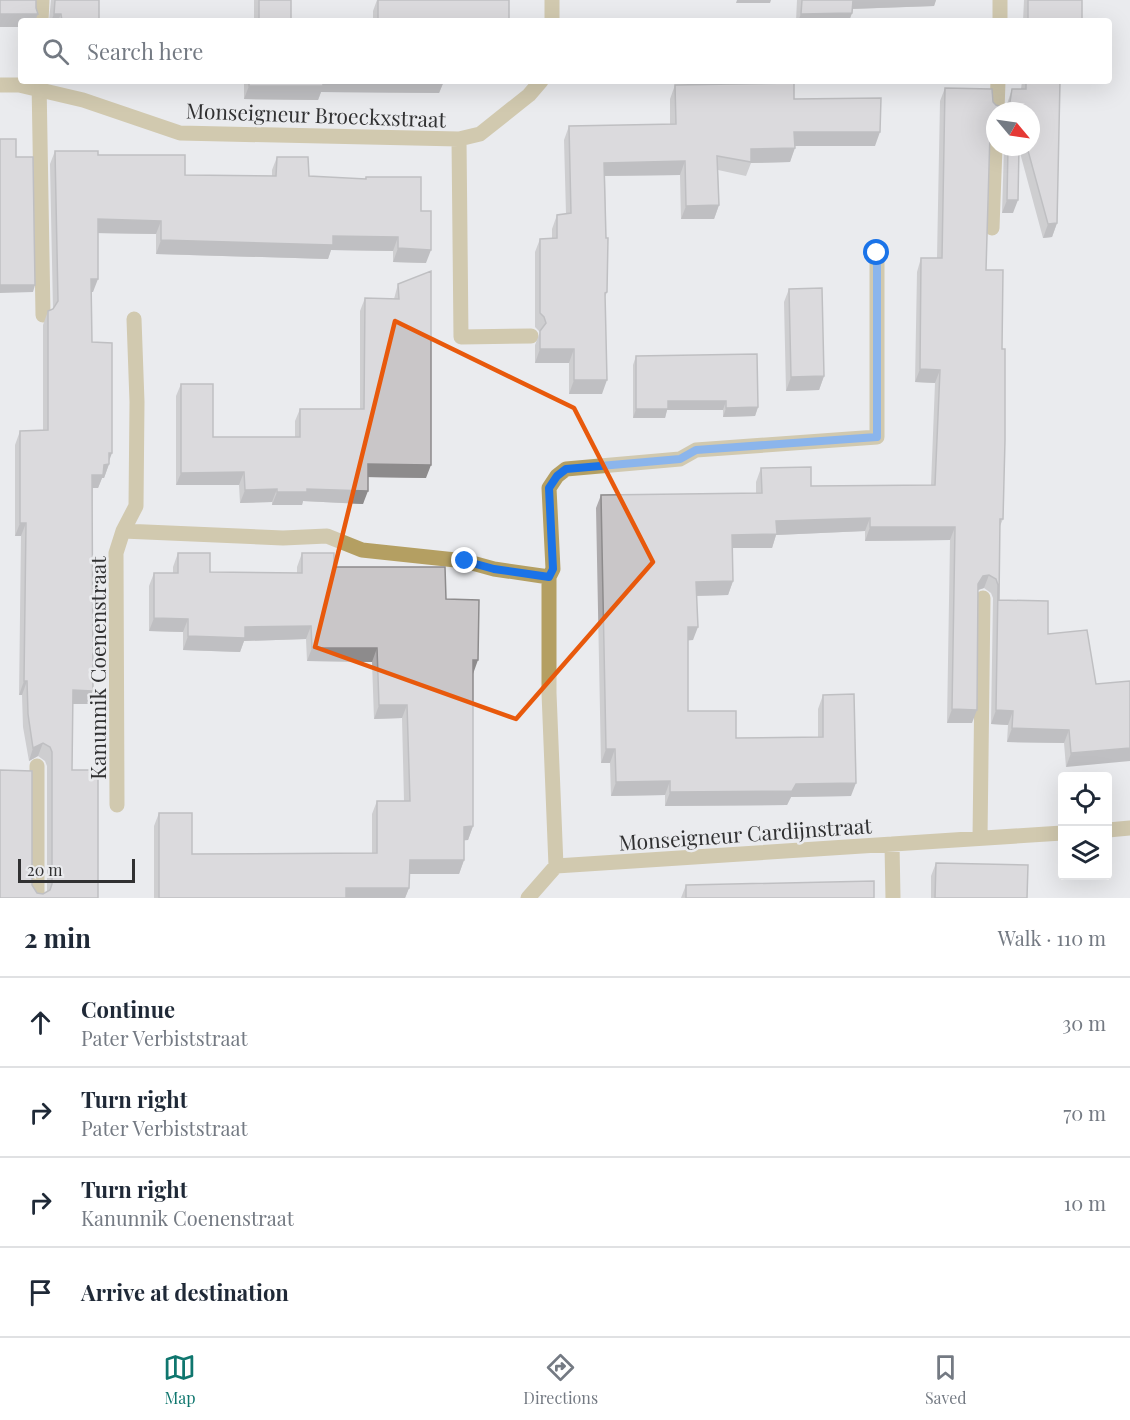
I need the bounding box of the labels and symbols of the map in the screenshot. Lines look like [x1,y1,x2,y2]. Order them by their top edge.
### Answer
street label: Monseigneur Broeckxstraat [186,95,447,133]
north arrow [986,102,1040,156]
route start [863,239,889,265]
route end [451,547,477,573]
street label: Kanunnik Coenenstraat [83,556,111,780]
street label: Monseigneur Cardijnstraat [618,810,873,856]
scale bar [18,856,135,884]

